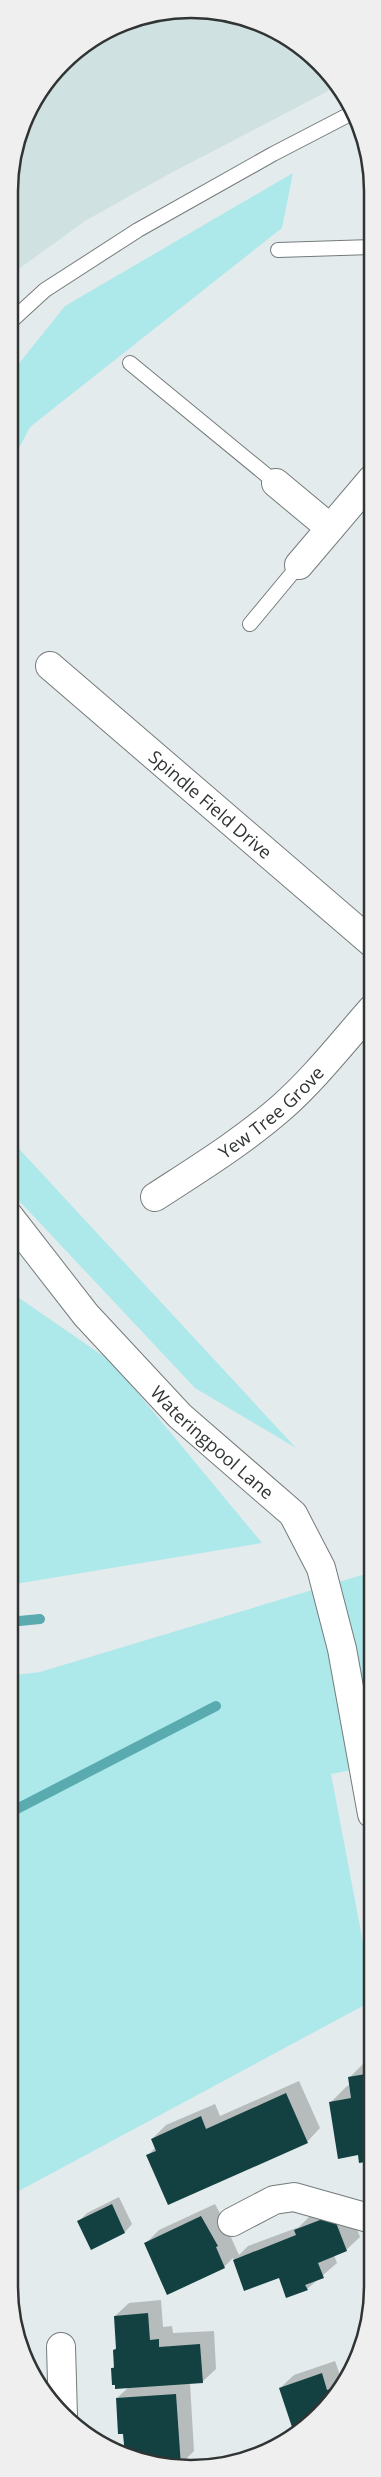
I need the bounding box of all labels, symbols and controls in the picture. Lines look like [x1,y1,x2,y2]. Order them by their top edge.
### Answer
street label: Spindle Field Drive [144,745,277,864]
street label: Yew Tree Grove [214,1061,329,1164]
street label: Wateringpool Lane [146,1380,279,1504]

